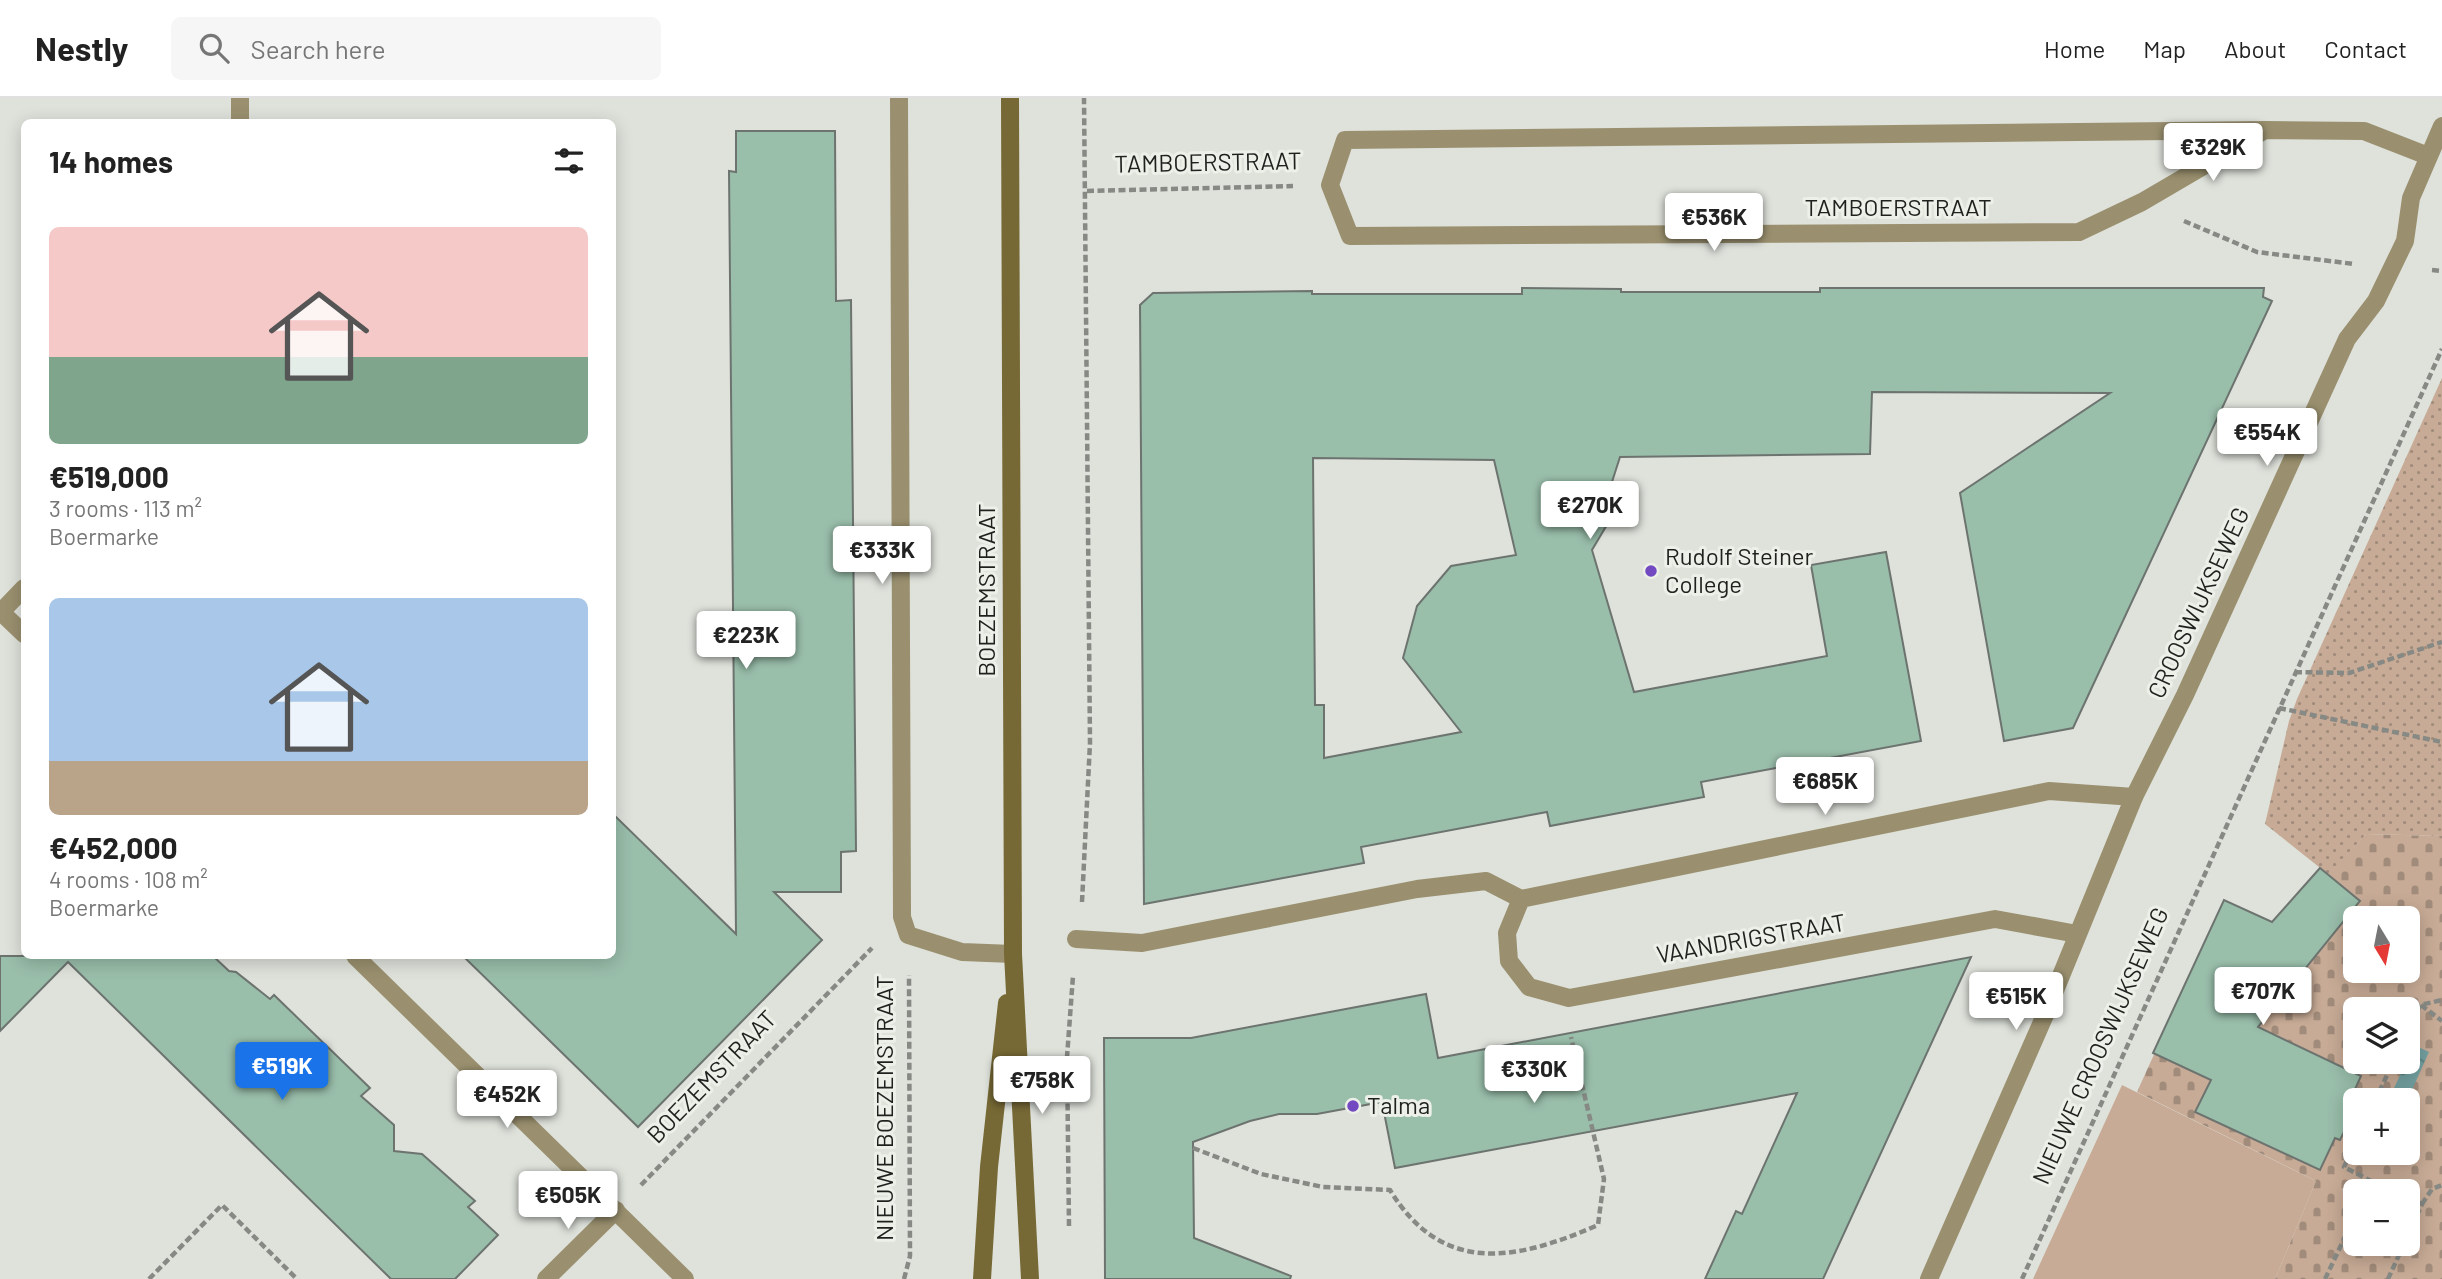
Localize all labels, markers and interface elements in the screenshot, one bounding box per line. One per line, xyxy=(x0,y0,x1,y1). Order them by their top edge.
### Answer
search box xyxy=(171,17,661,80)
text: Nestly xyxy=(35,28,129,68)
icon: search xyxy=(195,29,233,67)
text: Search here xyxy=(251,33,386,64)
text: Home xyxy=(2044,34,2105,63)
text: Map xyxy=(2143,34,2186,63)
text: About xyxy=(2224,34,2286,63)
text: Contact xyxy=(2324,34,2407,63)
pin: €329K xyxy=(2164,123,2262,183)
text: €329K xyxy=(2180,132,2246,160)
icon: filters xyxy=(550,142,588,180)
text: 14 homes xyxy=(49,143,173,179)
street label: TAMBOERSTRAAT xyxy=(1114,145,1302,178)
street label: TAMBOERSTRAAT xyxy=(1804,192,1992,221)
pin: €536K xyxy=(1665,194,1763,253)
text: €536K xyxy=(1681,202,1747,230)
icon: home xyxy=(256,273,382,399)
pin: €554K xyxy=(2218,408,2316,468)
text: €554K xyxy=(2233,417,2301,445)
text: €519,000 xyxy=(49,458,169,494)
pin: €270K xyxy=(1541,482,1639,541)
text: €270K xyxy=(1557,490,1623,518)
text: 3 rooms · 113 m² xyxy=(49,494,202,522)
street label: CROOSWIJKSEWEG xyxy=(2141,502,2255,702)
street label: BOEZEMSTRAAT xyxy=(971,503,1000,677)
text: Boermarke xyxy=(49,522,159,550)
pin: €333K xyxy=(833,526,931,586)
text: €333K xyxy=(849,535,915,563)
place label: Rudolf Steiner College xyxy=(1665,541,1813,598)
marker: Rudolf Steiner College xyxy=(1643,563,1659,579)
pin: €223K xyxy=(697,612,795,671)
text: €223K xyxy=(713,620,779,648)
icon: home xyxy=(256,644,382,770)
pin: €685K xyxy=(1776,758,1874,817)
text: €685K xyxy=(1792,766,1858,794)
text: €452,000 xyxy=(49,829,178,865)
text: 4 rooms · 108 m² xyxy=(49,865,208,893)
text: Boermarke xyxy=(49,893,159,921)
street label: NIEUWE CROOSWIJKSEWEG xyxy=(2025,903,2174,1188)
north arrow xyxy=(2343,906,2420,984)
map controls xyxy=(2343,906,2420,1256)
street label: VAANDRIGSTRAAT xyxy=(1654,907,1847,968)
pin: €707K xyxy=(2214,968,2312,1027)
pin: €515K xyxy=(1967,972,2065,1032)
street label: NIEUWE BOEZEMSTRAAT xyxy=(869,975,898,1241)
text: €707K xyxy=(2231,976,2295,1004)
text: €515K xyxy=(1985,981,2047,1009)
button: layers xyxy=(2343,997,2420,1074)
street label: BOEZEMSTRAAT xyxy=(640,1004,782,1148)
pin: €519K xyxy=(233,1042,331,1102)
pin: €330K xyxy=(1485,1046,1583,1105)
text: €519K xyxy=(251,1051,313,1079)
text: €330K xyxy=(1501,1054,1567,1082)
pin: €758K xyxy=(993,1056,1091,1116)
text: €758K xyxy=(1009,1065,1075,1093)
pin: €452K xyxy=(458,1070,556,1130)
text: €452K xyxy=(473,1079,541,1107)
button: + xyxy=(2343,1088,2420,1165)
place label: Talma xyxy=(1367,1090,1430,1119)
marker: Talma xyxy=(1345,1098,1361,1114)
pin: €505K xyxy=(519,1172,617,1231)
button: − xyxy=(2343,1179,2420,1256)
text: €505K xyxy=(535,1180,601,1208)

